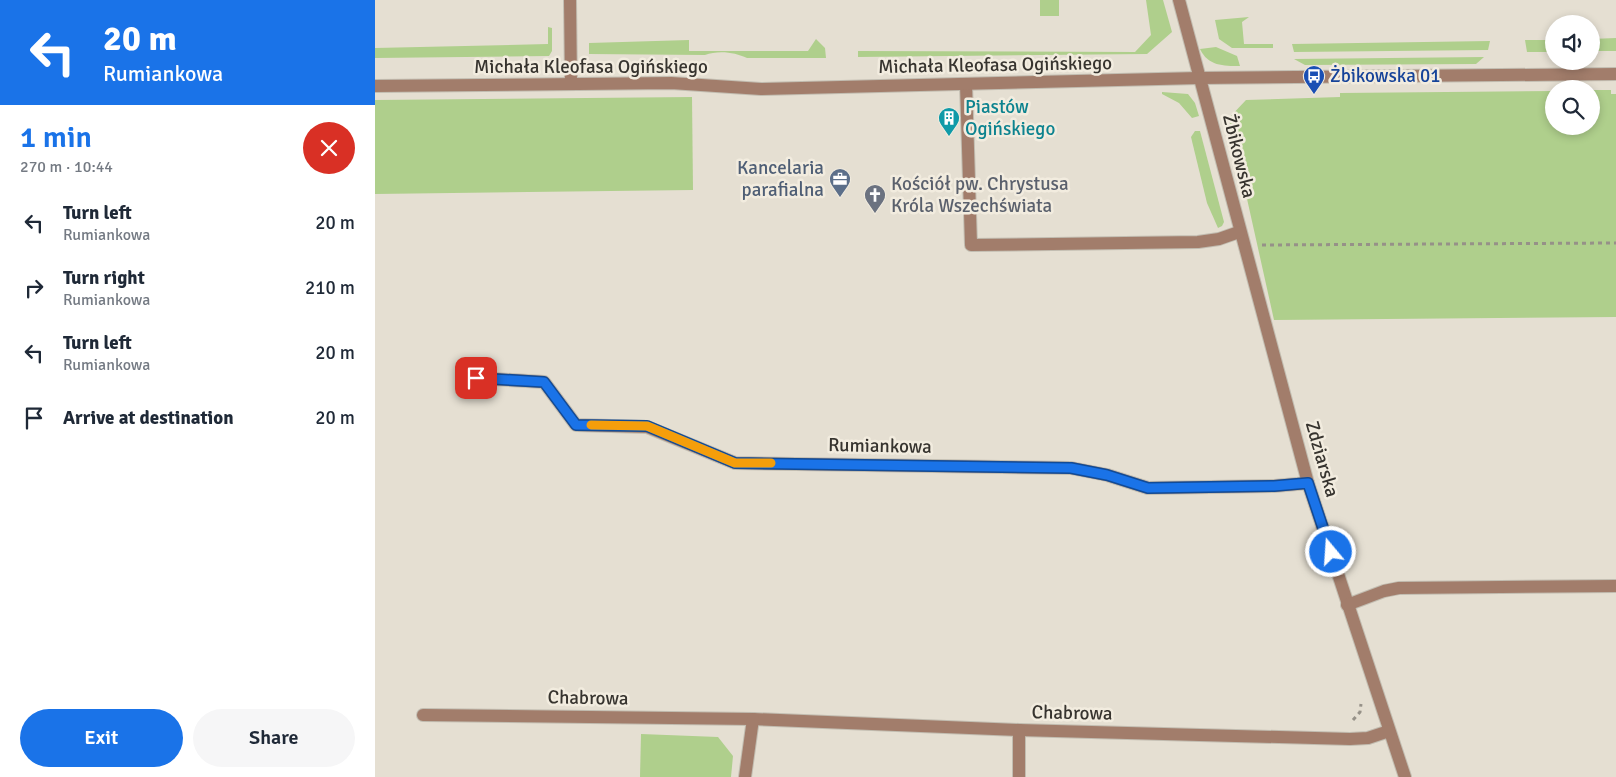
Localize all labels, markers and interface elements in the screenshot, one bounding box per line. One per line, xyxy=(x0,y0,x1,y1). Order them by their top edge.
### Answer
map controls xyxy=(1545,15,1600,135)
button: sound xyxy=(1545,15,1600,70)
text: 20 m xyxy=(103,17,177,60)
icon: left xyxy=(20,20,85,85)
street label: Michała Kleofasa Ogińskiego xyxy=(878,51,1112,79)
street label: Michała Kleofasa Ogińskiego xyxy=(474,55,708,79)
text: Rumiankowa xyxy=(103,60,223,87)
bus stop icon: Żbikowska 01 xyxy=(1302,64,1326,95)
place label: Żbikowska 01 xyxy=(1330,64,1441,88)
button: search xyxy=(1545,80,1600,135)
place label: Piastów Ogińskiego xyxy=(965,95,1055,141)
building icon: Piastów Ogińskiego xyxy=(937,106,961,137)
street label: Żbikowska xyxy=(1217,111,1261,201)
text: 1 min xyxy=(20,119,92,156)
button: close xyxy=(303,122,355,174)
place label: Kancelaria parafialna xyxy=(737,156,824,202)
text: 270 m · 10:44 xyxy=(20,157,113,177)
office icon: Kancelaria parafialna xyxy=(828,167,852,198)
place label: Kościół pw. Chrystusa Króla Wszechświata xyxy=(891,172,1069,218)
church icon: Kościół pw. Chrystusa Króla Wszechświata xyxy=(863,183,887,214)
text: Turn left xyxy=(63,201,132,225)
icon: left xyxy=(20,209,48,237)
text: 20 m xyxy=(315,211,355,235)
text: Rumiankowa xyxy=(63,225,150,245)
text: Turn right xyxy=(63,266,145,290)
icon: right xyxy=(20,274,48,302)
text: 210 m xyxy=(305,276,355,300)
text: Rumiankowa xyxy=(63,290,150,310)
text: Turn left xyxy=(63,331,132,355)
icon: left xyxy=(20,339,48,367)
text: 20 m xyxy=(315,341,355,365)
text: Rumiankowa xyxy=(63,355,150,375)
pin xyxy=(455,357,497,399)
icon: arrive xyxy=(462,364,490,392)
icon: arrive xyxy=(20,404,48,432)
text: Arrive at destination xyxy=(63,406,234,430)
text: 20 m xyxy=(315,406,355,430)
street label: Zdziarska xyxy=(1300,418,1344,500)
street label: Rumiankowa xyxy=(828,433,932,459)
position arrow xyxy=(1304,525,1356,577)
street label: Chabrowa xyxy=(547,685,629,711)
street label: Chabrowa xyxy=(1031,700,1113,726)
button: Exit xyxy=(20,709,183,767)
button: Share xyxy=(193,709,355,767)

